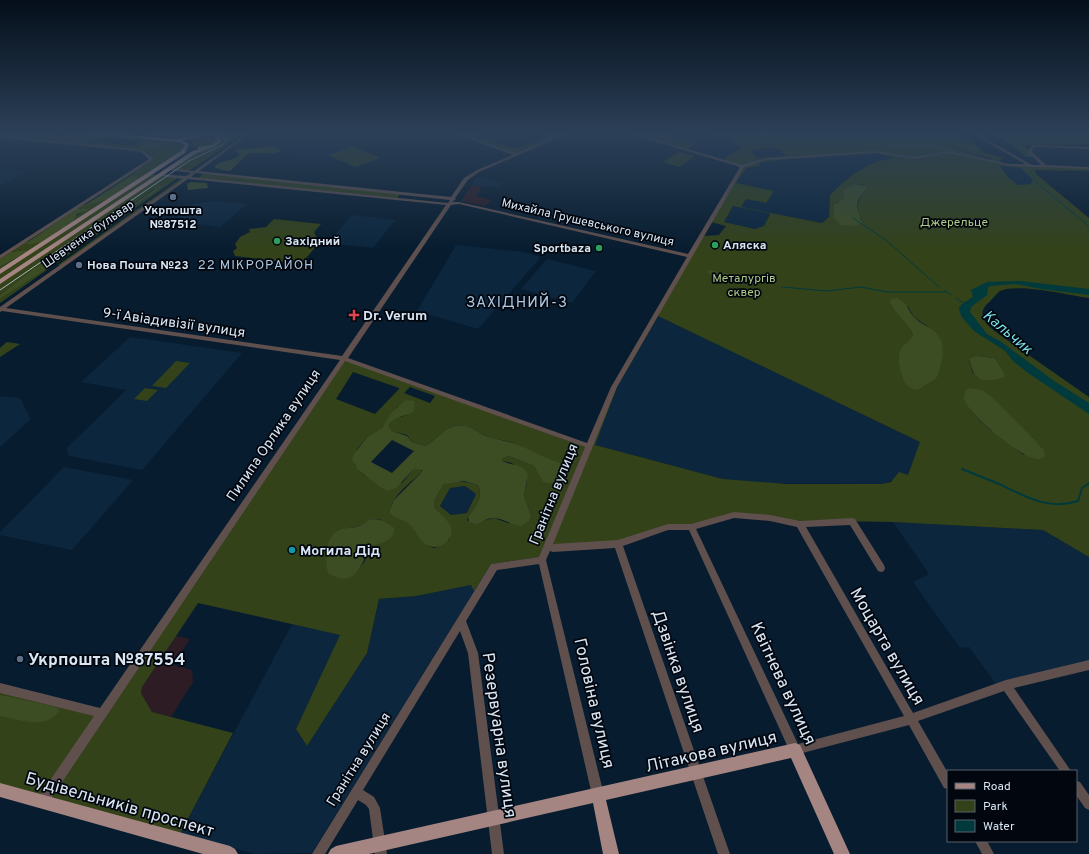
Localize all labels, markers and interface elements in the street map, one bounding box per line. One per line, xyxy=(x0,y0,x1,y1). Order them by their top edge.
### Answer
marker: Укрпошта №87512 xyxy=(168,192,178,202)
street label: Михайла Грушевського вулиця xyxy=(500,195,676,251)
street label: Шевченка бульвар xyxy=(39,197,138,273)
place label: Укрпошта №87512 xyxy=(144,203,202,233)
park label: Джерельце xyxy=(920,215,988,231)
place label: Західний xyxy=(285,234,340,250)
marker: Західний xyxy=(272,236,282,246)
place label: Аляска xyxy=(723,238,766,254)
marker: Аляска xyxy=(710,240,720,250)
place label: Sportbaza xyxy=(534,241,591,257)
marker: Sportbaza xyxy=(594,243,604,253)
district label: 22 МІКРОРАЙОН xyxy=(198,256,314,274)
place label: Нова Пошта №23 xyxy=(87,258,189,274)
marker: Нова Пошта №23 xyxy=(74,260,84,270)
park label: Металургів сквер xyxy=(712,271,776,301)
district label: ЗАХІДНИЙ-3 xyxy=(466,292,568,313)
street label: 9-ї Авіадивізії вулиця xyxy=(101,305,246,342)
water label: Кальчик xyxy=(978,307,1036,360)
place label: Dr. Verum xyxy=(363,308,427,325)
marker: Dr. Verum xyxy=(348,309,360,321)
street label: Пилипа Орлика вулиця xyxy=(224,367,325,505)
street label: Гранітна вулиця xyxy=(526,441,582,548)
place label: Могила Дiд xyxy=(300,543,380,560)
marker: Могила Дiд xyxy=(287,545,297,555)
street label: Моцарта вулиця xyxy=(844,584,929,710)
street label: Дзвінка вулиця xyxy=(646,607,708,736)
street label: Квітнева вулиця xyxy=(744,619,820,749)
street label: Головіна вулиця xyxy=(567,636,619,771)
place label: Укрпошта №87554 xyxy=(28,650,185,672)
street label: Резервуарна вулиця xyxy=(476,651,521,819)
marker: Укрпошта №87554 xyxy=(15,654,25,664)
street label: Гранітна вулиця xyxy=(324,710,395,810)
street label: Літакова вулиця xyxy=(643,727,779,779)
street label: Будівельників проспект xyxy=(23,768,217,843)
legend xyxy=(947,770,1077,842)
text: Road xyxy=(983,779,1011,795)
text: Park xyxy=(983,799,1008,815)
text: Water xyxy=(983,819,1015,835)

